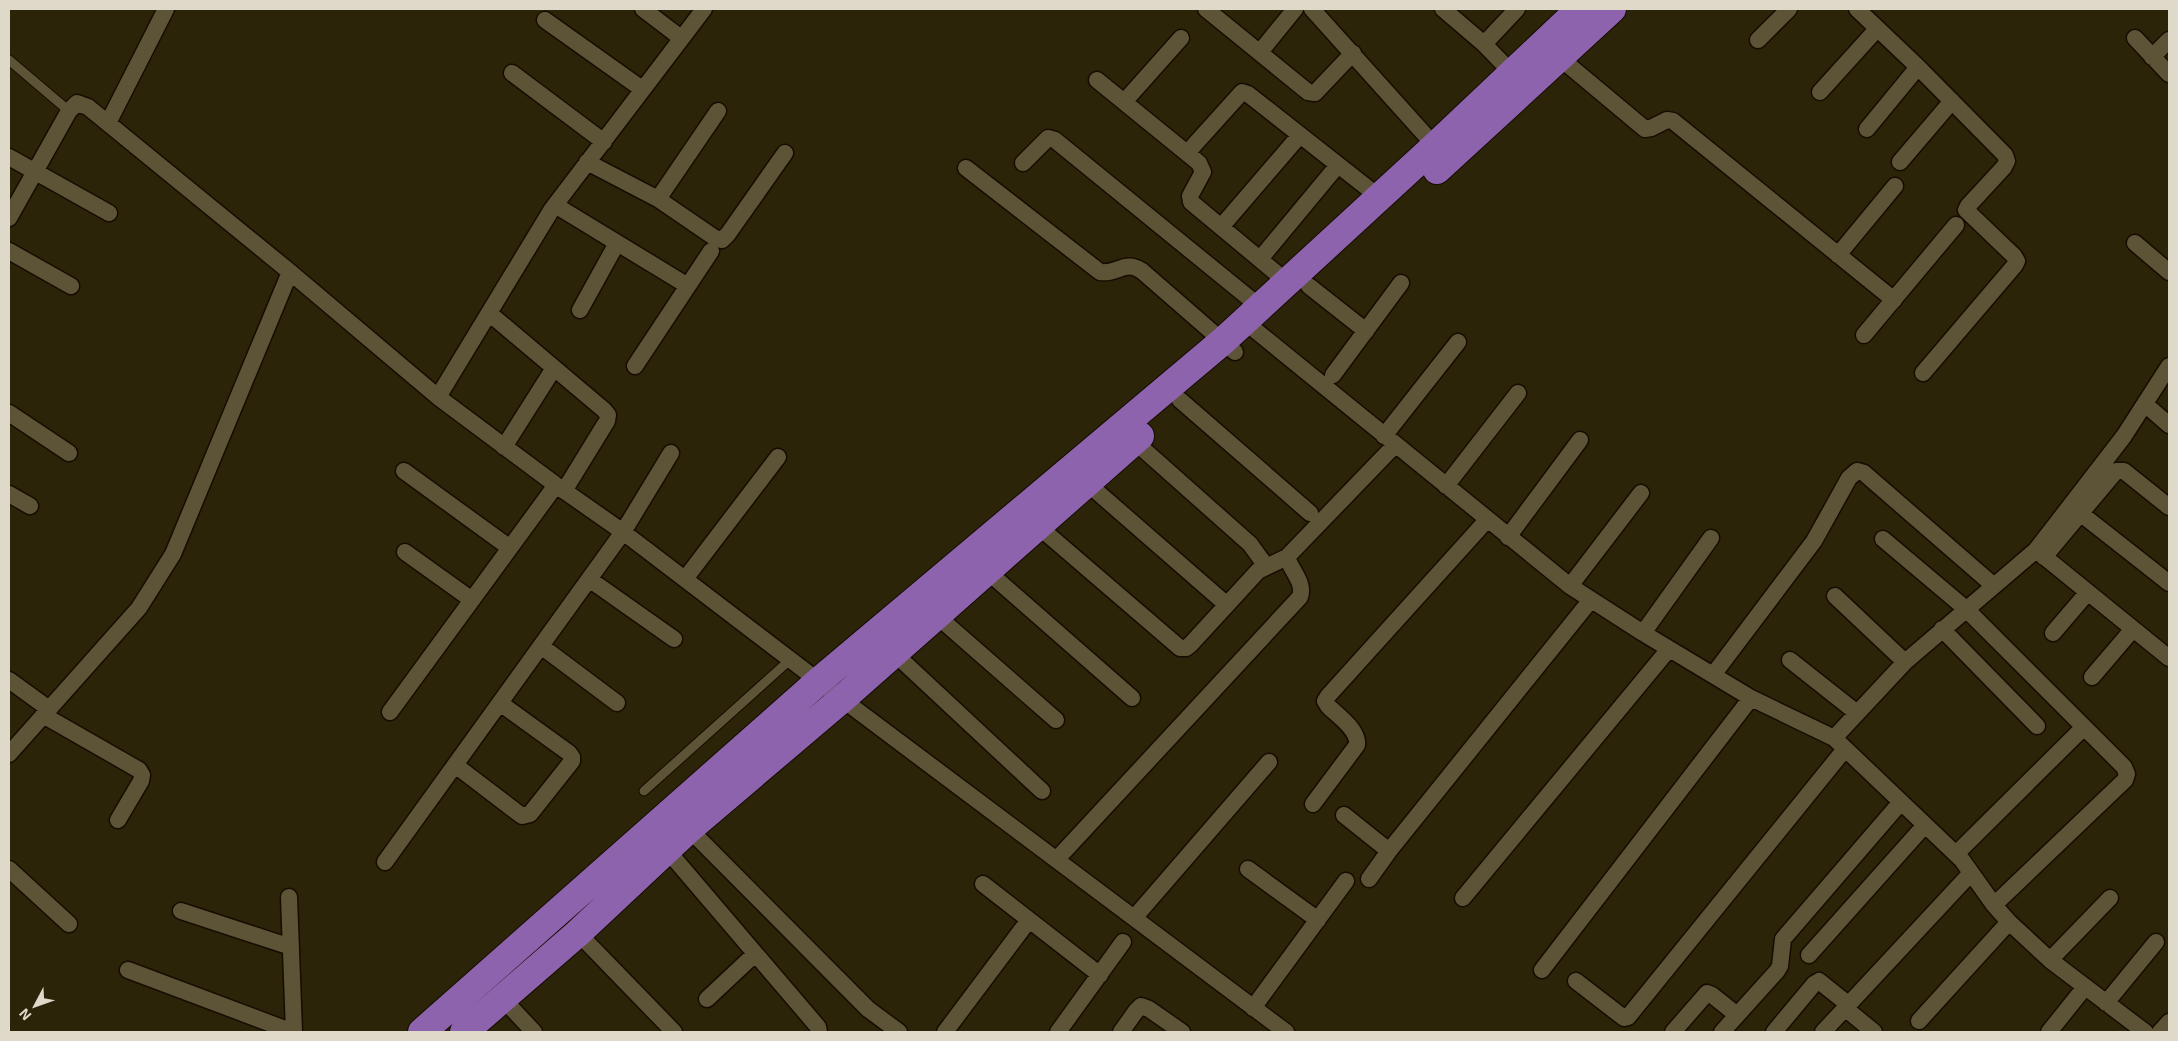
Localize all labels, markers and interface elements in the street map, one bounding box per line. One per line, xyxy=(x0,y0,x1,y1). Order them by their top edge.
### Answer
north arrow xyxy=(10,981,60,1031)
text: N xyxy=(15,1005,35,1024)

